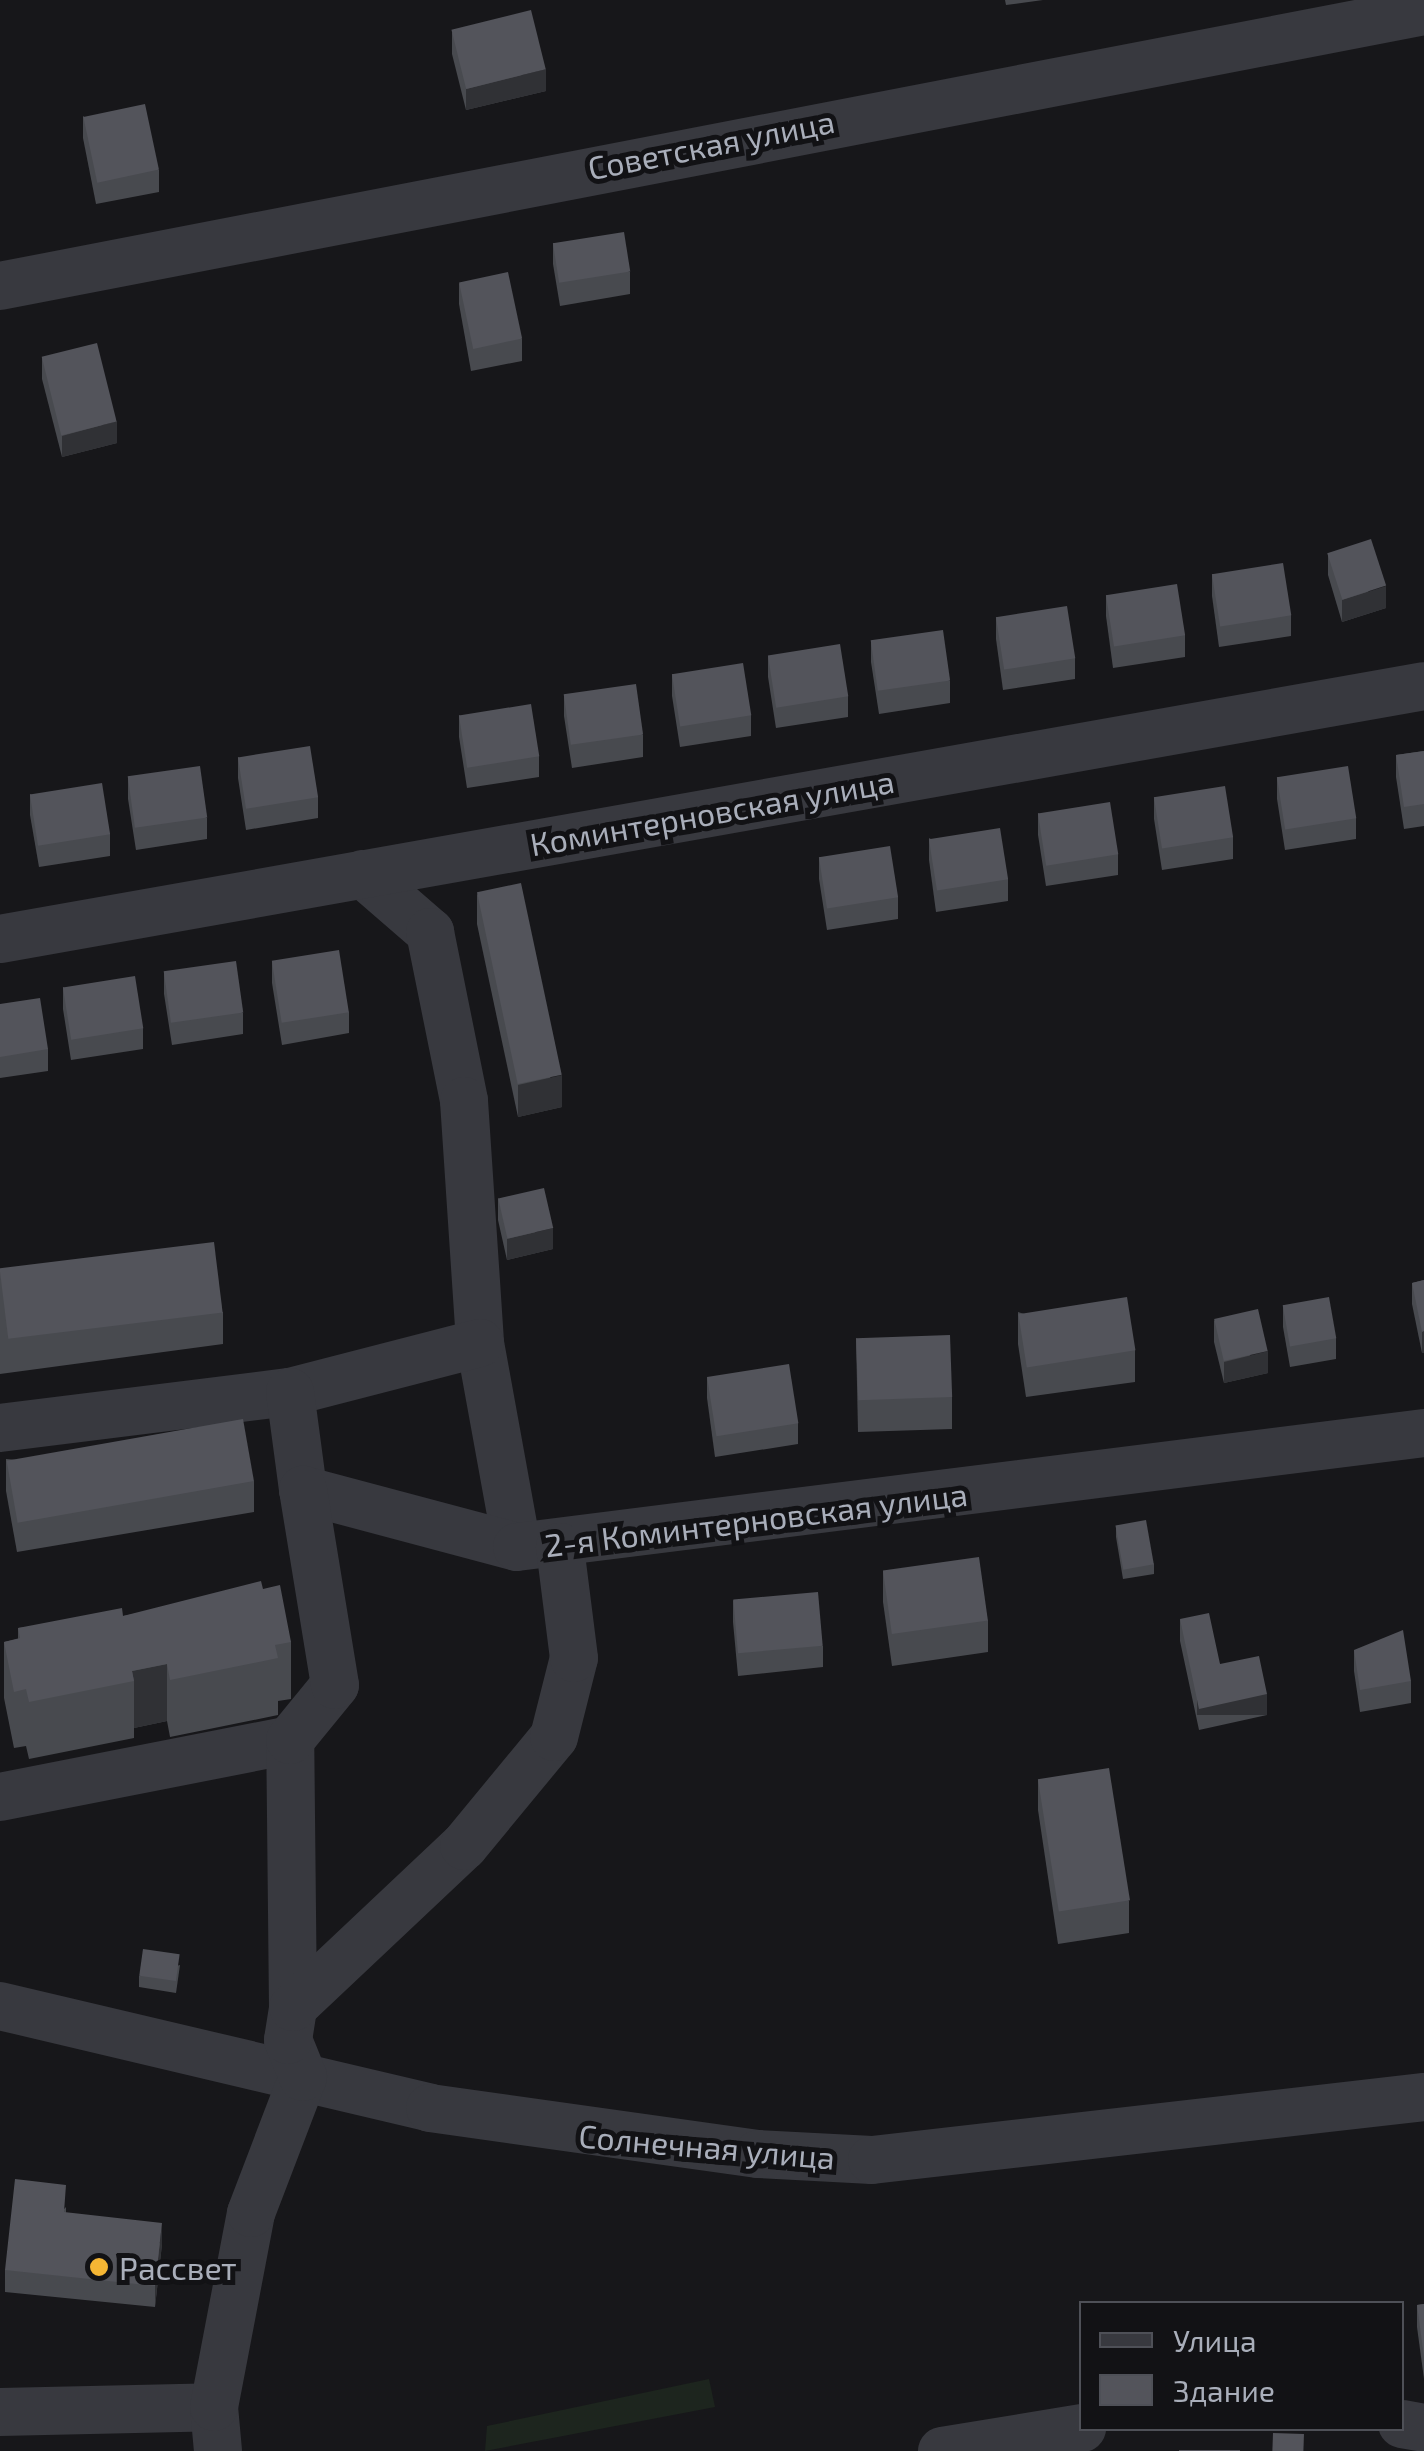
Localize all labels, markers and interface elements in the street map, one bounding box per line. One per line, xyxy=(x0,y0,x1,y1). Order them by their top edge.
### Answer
street label: Советская улица xyxy=(584,101,838,187)
street label: Коминтерновская улица xyxy=(527,761,897,863)
street label: 2-я Коминтерновская улица xyxy=(542,1474,970,1564)
street label: Солнечная улица xyxy=(577,2116,837,2176)
place label: Рассвет xyxy=(119,2248,237,2286)
marker: Рассвет xyxy=(88,2256,110,2278)
legend xyxy=(1079,2301,1404,2431)
text: Улица xyxy=(1173,2322,1257,2358)
text: Здание xyxy=(1173,2372,1275,2408)

